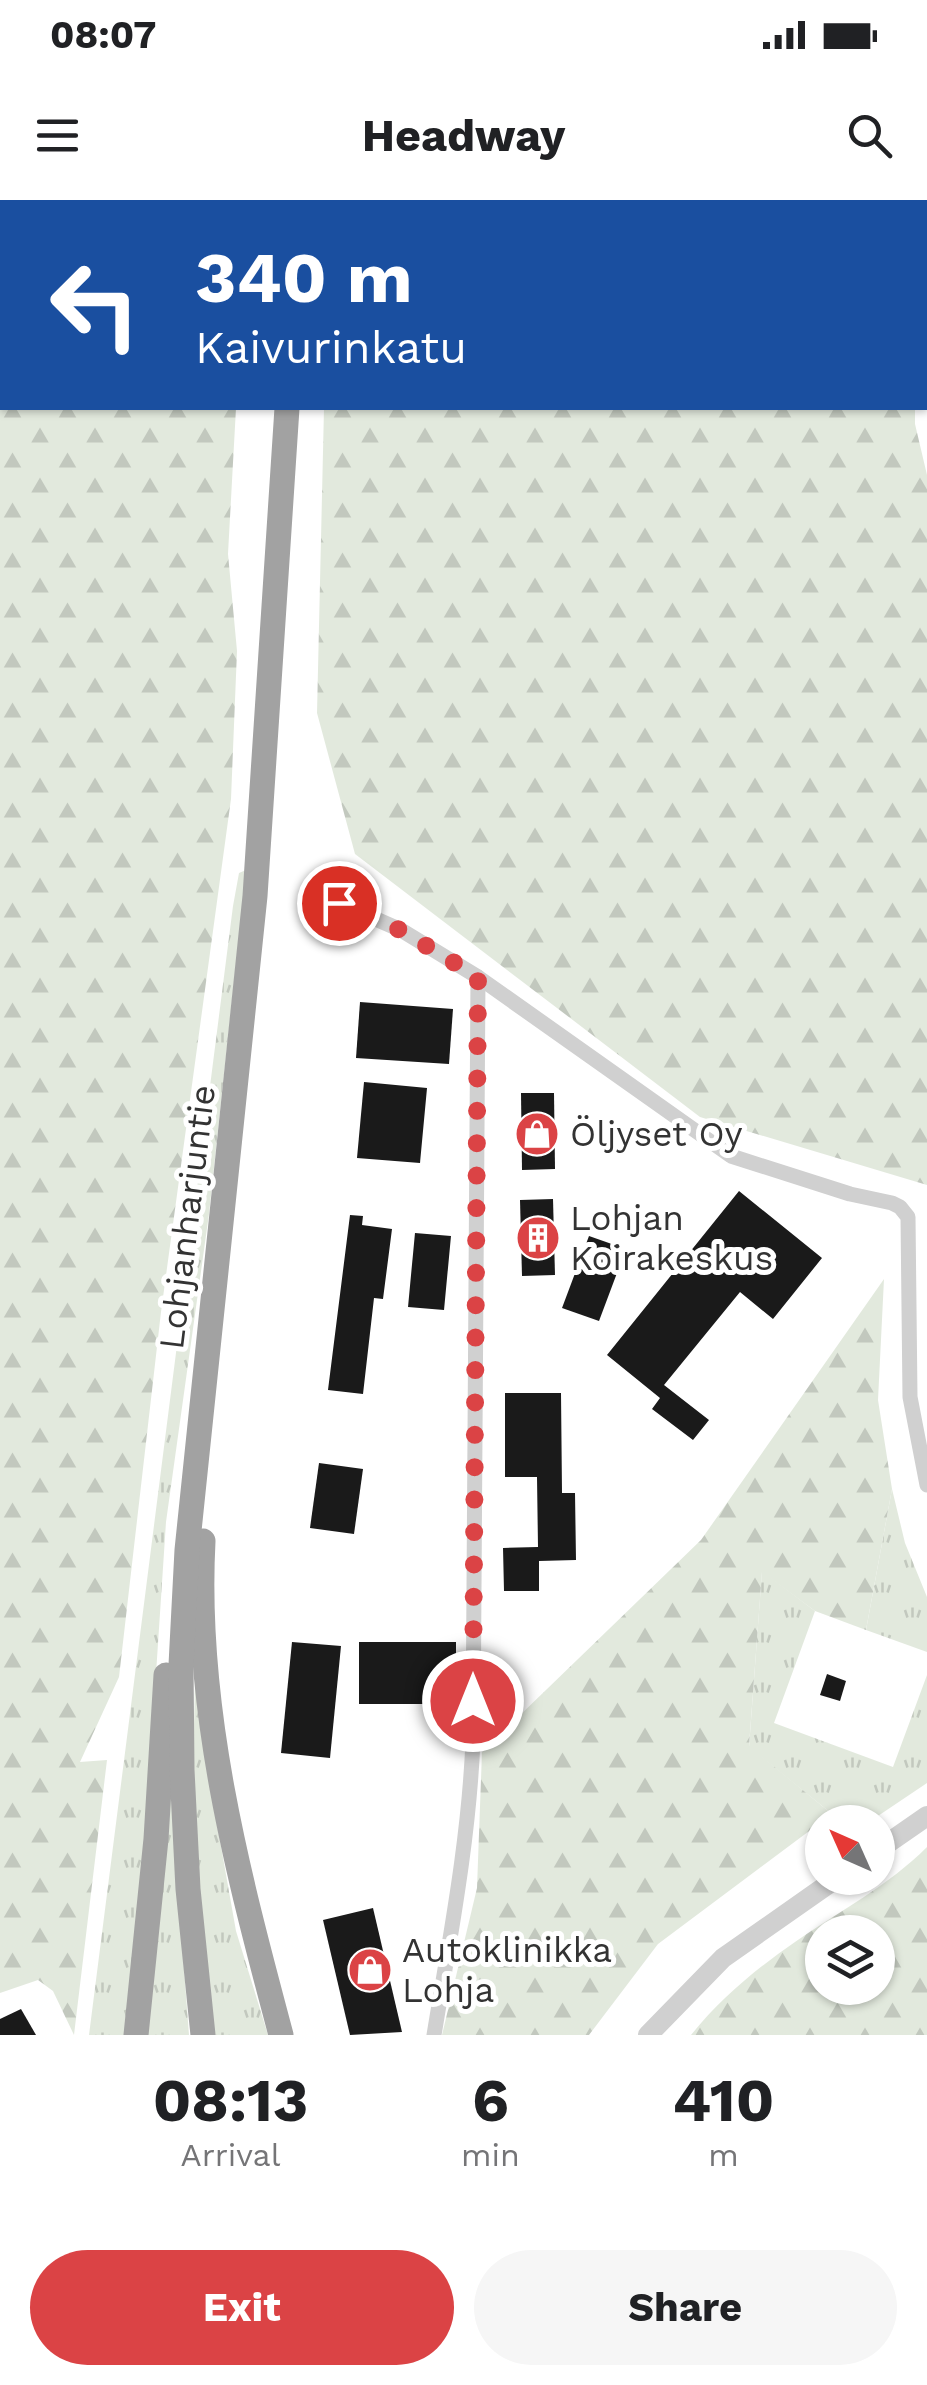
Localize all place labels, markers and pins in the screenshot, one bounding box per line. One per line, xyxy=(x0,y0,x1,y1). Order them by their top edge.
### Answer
pin xyxy=(297,861,382,946)
shop icon: Öljyset Oy xyxy=(514,1111,560,1157)
place label: Öljyset Oy xyxy=(570,1113,743,1155)
place label: Lohjan Koirakeskus xyxy=(570,1197,773,1279)
building icon: Lohjan Koirakeskus xyxy=(515,1215,561,1261)
place label: Autoklinikka Lohja xyxy=(402,1929,612,2011)
shop icon: Autoklinikka Lohja xyxy=(347,1947,393,1993)

